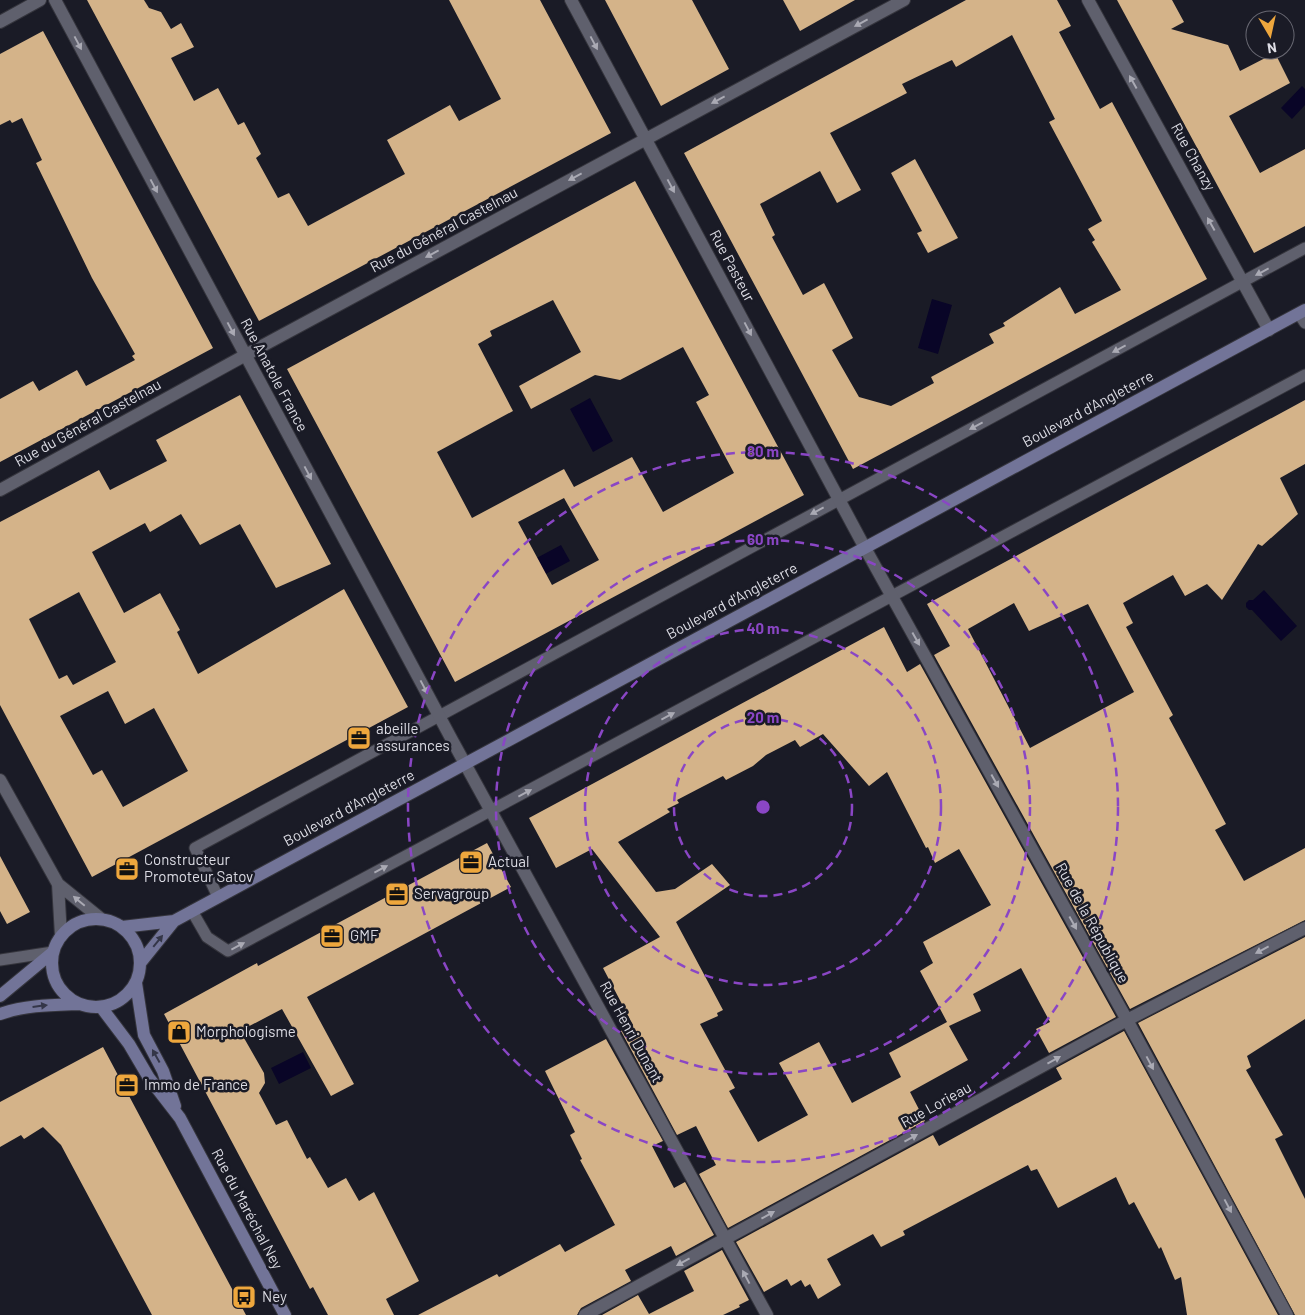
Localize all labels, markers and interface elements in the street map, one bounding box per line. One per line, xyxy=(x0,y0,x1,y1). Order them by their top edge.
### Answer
north arrow xyxy=(1245,10,1295,60)
one-way arrow xyxy=(854,19,869,27)
one-way arrow xyxy=(74,36,82,50)
one-way arrow xyxy=(590,36,598,50)
text: N xyxy=(1266,39,1278,57)
one-way arrow xyxy=(1129,74,1137,89)
one-way arrow xyxy=(711,96,725,104)
street label: Rue Chanzy xyxy=(1168,119,1220,194)
one-way arrow xyxy=(569,173,582,182)
one-way arrow xyxy=(150,179,159,193)
one-way arrow xyxy=(667,179,675,193)
street label: Rue du Général Castelnau xyxy=(367,183,520,276)
one-way arrow xyxy=(1207,217,1216,231)
street label: Rue Pasteur xyxy=(706,227,760,305)
one-way arrow xyxy=(425,250,439,259)
one-way arrow xyxy=(1255,268,1269,276)
street label: Rue Anatole France xyxy=(237,315,312,434)
one-way arrow xyxy=(227,322,235,337)
one-way arrow xyxy=(744,322,752,337)
one-way arrow xyxy=(1112,345,1126,353)
street label: Boulevard d'Angleterre xyxy=(1019,366,1156,450)
street label: Rue du Général Castelnau xyxy=(11,374,164,470)
one-way arrow xyxy=(969,421,983,430)
text: 80 m xyxy=(747,442,779,460)
one-way arrow xyxy=(304,465,312,480)
one-way arrow xyxy=(810,507,825,515)
text: 60 m xyxy=(747,530,779,548)
street label: Boulevard d'Angleterre xyxy=(663,558,800,642)
text: 40 m xyxy=(746,619,780,637)
one-way arrow xyxy=(912,631,920,646)
one-way arrow xyxy=(420,680,428,695)
text: 20 m xyxy=(747,708,779,726)
one-way arrow xyxy=(660,712,675,720)
place label: abeille assurances xyxy=(376,719,450,754)
office icon: abeille assurances xyxy=(346,725,372,751)
street label: Boulevard d'Angleterre xyxy=(280,765,417,849)
one-way arrow xyxy=(990,774,999,787)
one-way arrow xyxy=(517,789,532,797)
centre of rings xyxy=(754,798,772,816)
office icon: Actual xyxy=(458,849,484,875)
place label: Constructeur Promoteur Satov xyxy=(144,850,253,885)
place label: Actual xyxy=(488,852,529,870)
office icon: Constructeur Promoteur Satov xyxy=(114,856,140,882)
street label: Rue de la République xyxy=(1052,859,1133,986)
one-way arrow xyxy=(374,865,388,874)
office icon: Servagroup xyxy=(384,881,410,907)
place label: Servagroup xyxy=(414,884,489,902)
one-way arrow xyxy=(73,896,85,907)
one-way arrow xyxy=(1069,916,1077,930)
office icon: GMF xyxy=(319,923,345,949)
place label: GMF xyxy=(350,926,379,944)
one-way arrow xyxy=(152,935,163,948)
one-way arrow xyxy=(231,942,245,950)
one-way arrow xyxy=(1255,946,1269,954)
street label: Rue Henri Dunant xyxy=(597,978,667,1085)
one-way arrow xyxy=(32,1002,48,1010)
shop icon: Morphologisme xyxy=(166,1019,192,1045)
place label: Morphologisme xyxy=(196,1022,296,1040)
one-way arrow xyxy=(151,1050,160,1063)
one-way arrow xyxy=(1047,1056,1061,1064)
one-way arrow xyxy=(1146,1056,1154,1070)
office icon: Immo de France xyxy=(114,1072,140,1098)
place label: Immo de France xyxy=(144,1075,248,1093)
street label: Rue Lorieau xyxy=(897,1077,974,1131)
one-way arrow xyxy=(904,1133,918,1142)
street label: Rue du Maréchal Ney xyxy=(208,1145,287,1272)
one-way arrow xyxy=(1223,1199,1232,1213)
one-way arrow xyxy=(761,1211,776,1219)
one-way arrow xyxy=(676,1257,689,1266)
one-way arrow xyxy=(742,1269,750,1284)
bus stop icon: Ney xyxy=(231,1284,257,1310)
place label: Ney xyxy=(262,1287,287,1305)

